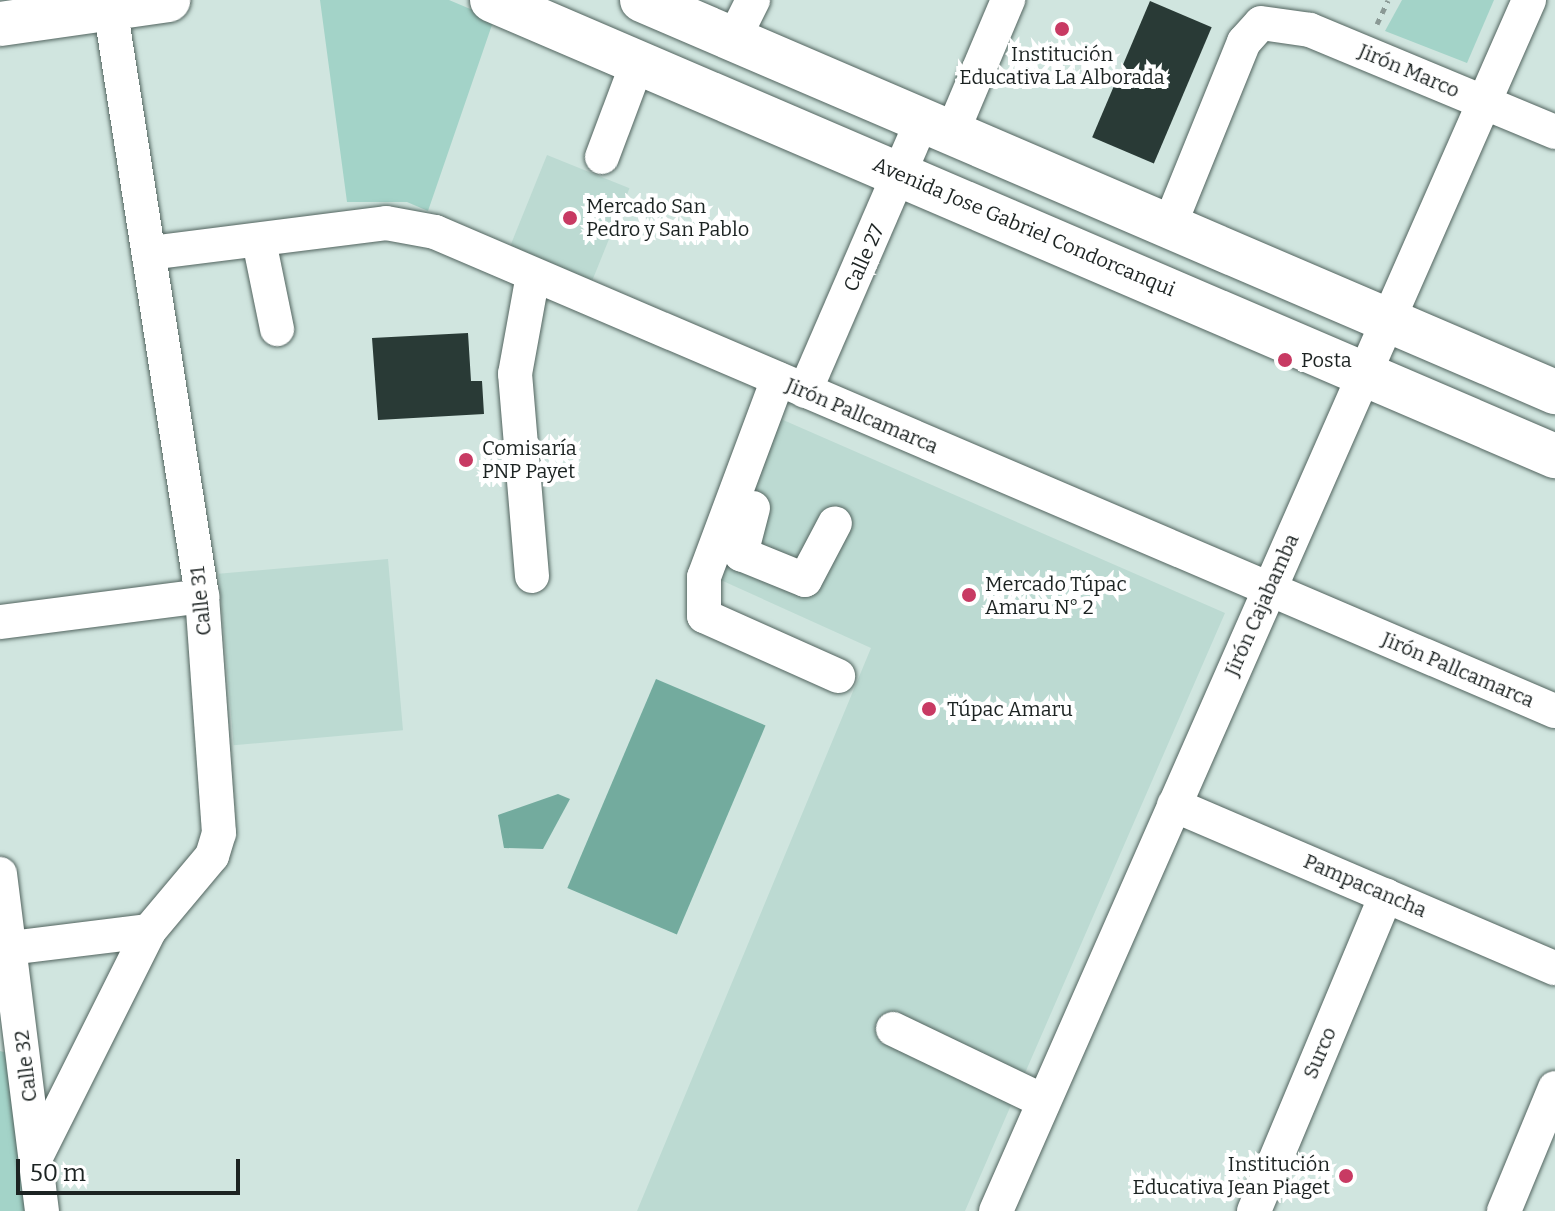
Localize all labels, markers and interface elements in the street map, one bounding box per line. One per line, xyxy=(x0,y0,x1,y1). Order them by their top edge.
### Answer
marker: Institución Educativa La Alborada xyxy=(1053,20,1071,38)
street label: Jirón Marco xyxy=(1355,39,1463,103)
place label: Institución Educativa La Alborada xyxy=(959,42,1165,89)
street label: Avenida Jose Gabriel Condorcanqui xyxy=(869,152,1179,302)
place label: Mercado San Pedro y San Pablo xyxy=(586,194,749,241)
marker: Mercado San Pedro y San Pablo xyxy=(561,209,579,227)
street label: Calle 27 xyxy=(839,221,889,295)
place label: Posta xyxy=(1301,348,1352,372)
marker: Posta xyxy=(1276,351,1294,369)
street label: Jirón Pallcamarca xyxy=(782,373,942,459)
place label: Comisaría PNP Payet xyxy=(482,436,577,483)
marker: Comisaría PNP Payet xyxy=(457,451,475,469)
street label: Jirón Cajabamba xyxy=(1220,530,1304,680)
street label: Calle 31 xyxy=(185,565,217,637)
place label: Mercado Túpac Amaru N° 2 xyxy=(985,572,1127,619)
marker: Mercado Túpac Amaru N° 2 xyxy=(960,586,978,604)
street label: Jirón Pallcamarca xyxy=(1378,627,1538,713)
place label: Túpac Amaru xyxy=(947,697,1073,721)
marker: Túpac Amaru xyxy=(918,698,940,720)
street label: Pampacancha xyxy=(1300,849,1430,923)
street label: Surco xyxy=(1298,1024,1342,1082)
street label: Calle 32 xyxy=(10,1029,42,1103)
scale bar xyxy=(20,1143,244,1193)
place label: Institución Educativa Jean Piaget xyxy=(1133,1152,1330,1199)
text: 50 m xyxy=(30,1159,86,1187)
marker: Institución Educativa Jean Piaget xyxy=(1337,1167,1355,1185)

